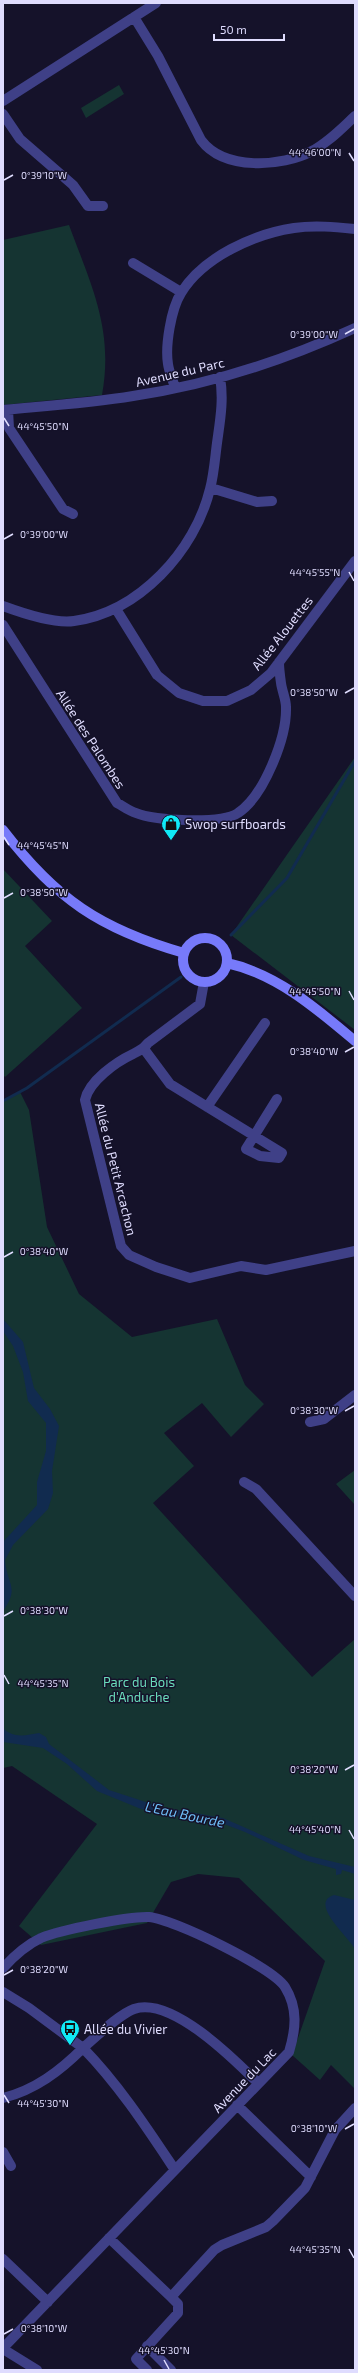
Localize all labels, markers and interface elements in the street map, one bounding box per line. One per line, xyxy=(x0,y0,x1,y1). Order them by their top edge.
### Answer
scale bar xyxy=(214,16,284,42)
text: 50 m xyxy=(220,22,247,36)
text: 44°46'00"N xyxy=(289,146,341,158)
text: 0°39'10"W xyxy=(21,169,68,181)
text: 0°39'00"W xyxy=(290,328,339,340)
street label: Avenue du Parc xyxy=(134,354,226,390)
text: 44°45'50"N xyxy=(17,420,69,432)
text: 0°39'00"W xyxy=(20,528,69,540)
text: 44°45'55"N xyxy=(290,566,340,578)
street label: Allée Alouettes xyxy=(248,593,316,673)
street label: Allée des Palombes xyxy=(53,686,129,792)
text: 0°38'50"W xyxy=(290,686,338,698)
shop icon: Swop surfboards xyxy=(160,813,182,841)
place label: Swop surfboards xyxy=(185,816,286,832)
text: 44°45'45"N xyxy=(17,839,69,851)
text: 0°38'50"W xyxy=(20,886,68,898)
text: 44°45'50"N xyxy=(289,985,341,997)
text: 0°38'40"W xyxy=(290,1045,339,1057)
street label: Allée du Petit Arcachon xyxy=(92,1101,140,1237)
text: 0°38'40"W xyxy=(20,1245,69,1257)
text: 0°38'30"W xyxy=(290,1404,339,1416)
text: 0°38'30"W xyxy=(20,1604,69,1616)
park label: Parc du Bois d'Anduche xyxy=(103,1674,175,1705)
text: 44°45'35"N xyxy=(17,1677,69,1689)
text: 0°38'20"W xyxy=(290,1763,339,1775)
water label: L'Eau Bourde xyxy=(144,1797,227,1831)
text: 44°45'40"N xyxy=(289,1823,341,1835)
text: 0°38'20"W xyxy=(20,1963,69,1975)
bus stop icon: Allée du Vivier xyxy=(59,2018,81,2046)
place label: Allée du Vivier xyxy=(84,2021,168,2037)
street label: Avenue du Lac xyxy=(209,2044,279,2116)
text: 44°45'30"N xyxy=(17,2097,69,2109)
text: 0°38'10"W xyxy=(291,2122,338,2134)
text: 44°45'35"N xyxy=(289,2243,341,2255)
text: 0°38'10"W xyxy=(21,2322,68,2334)
text: 44°45'30"N xyxy=(138,2344,190,2356)

